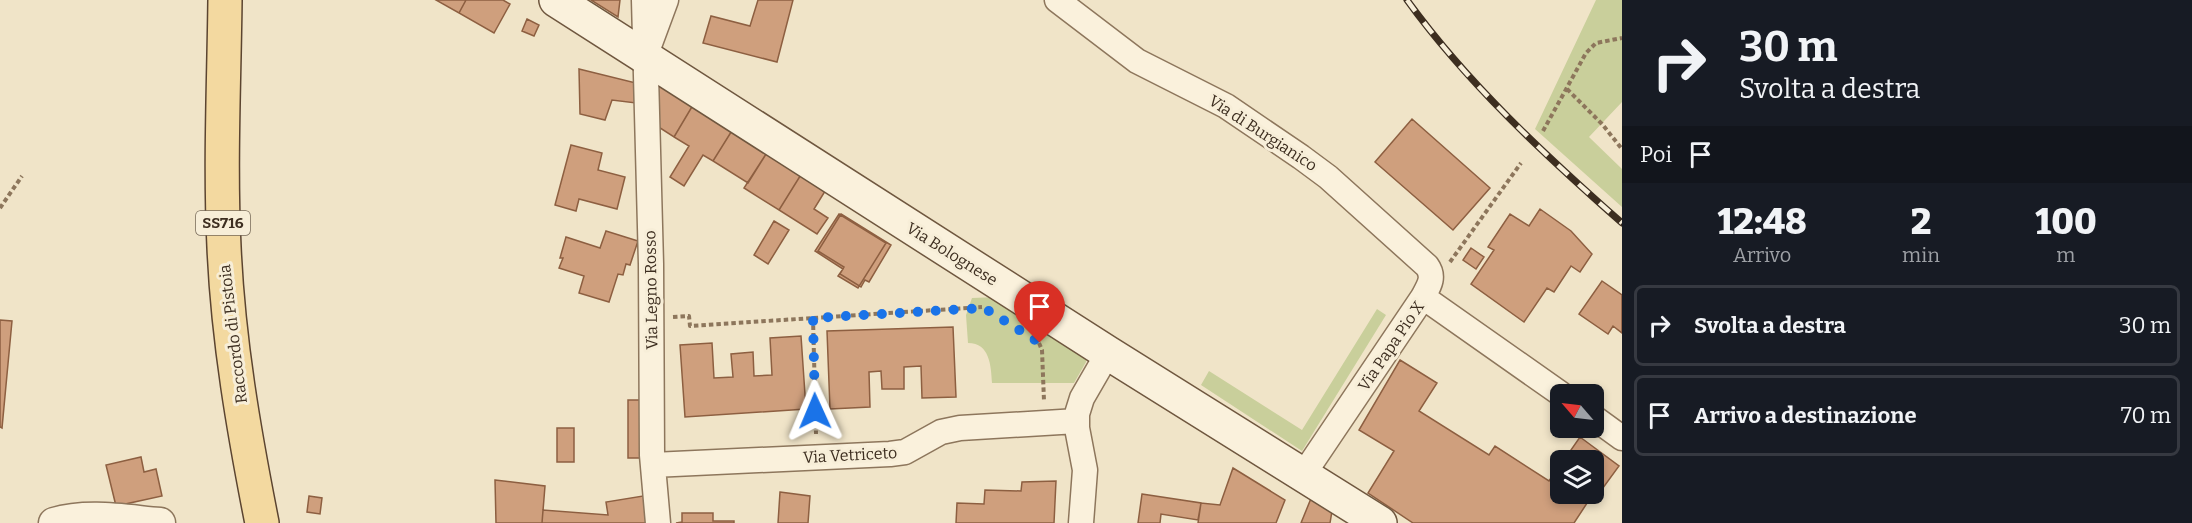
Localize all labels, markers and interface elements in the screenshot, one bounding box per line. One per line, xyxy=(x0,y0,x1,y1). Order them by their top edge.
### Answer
text: 30 m xyxy=(1739,22,1838,72)
icon: right xyxy=(1640,24,1718,102)
text: Svolta a destra xyxy=(1739,73,1920,105)
street label: Via di Burgianico xyxy=(1205,91,1321,175)
icon: arrive xyxy=(1684,138,1717,171)
text: Poi xyxy=(1640,141,1672,168)
text: 12:48 xyxy=(1717,200,1807,244)
text: 2 xyxy=(1911,200,1931,244)
text: 100 xyxy=(2035,200,2097,244)
road number: SS716 xyxy=(196,211,250,235)
street label: Via Bolognese xyxy=(903,218,1001,290)
street label: Via Legno Rosso xyxy=(640,230,662,350)
text: Arrivo xyxy=(1733,243,1791,267)
text: min xyxy=(1902,243,1940,267)
text: m xyxy=(2056,243,2075,267)
street label: Raccordo di Pistoia xyxy=(215,263,251,405)
pin xyxy=(1014,281,1065,343)
icon: arrive xyxy=(1023,290,1056,323)
street label: Via Papa Pio X xyxy=(1354,298,1428,394)
icon: right xyxy=(1643,309,1676,342)
text: Svolta a destra xyxy=(1694,312,1846,339)
text: 30 m xyxy=(2119,312,2171,339)
position arrow xyxy=(783,379,847,443)
north arrow xyxy=(1550,384,1604,438)
map controls xyxy=(1550,384,1604,504)
icon: arrive xyxy=(1643,399,1676,432)
text: Arrivo a destinazione xyxy=(1694,402,1917,429)
text: 70 m xyxy=(2121,402,2171,429)
street label: Via Vetriceto xyxy=(802,443,898,467)
button: layers xyxy=(1550,450,1604,504)

